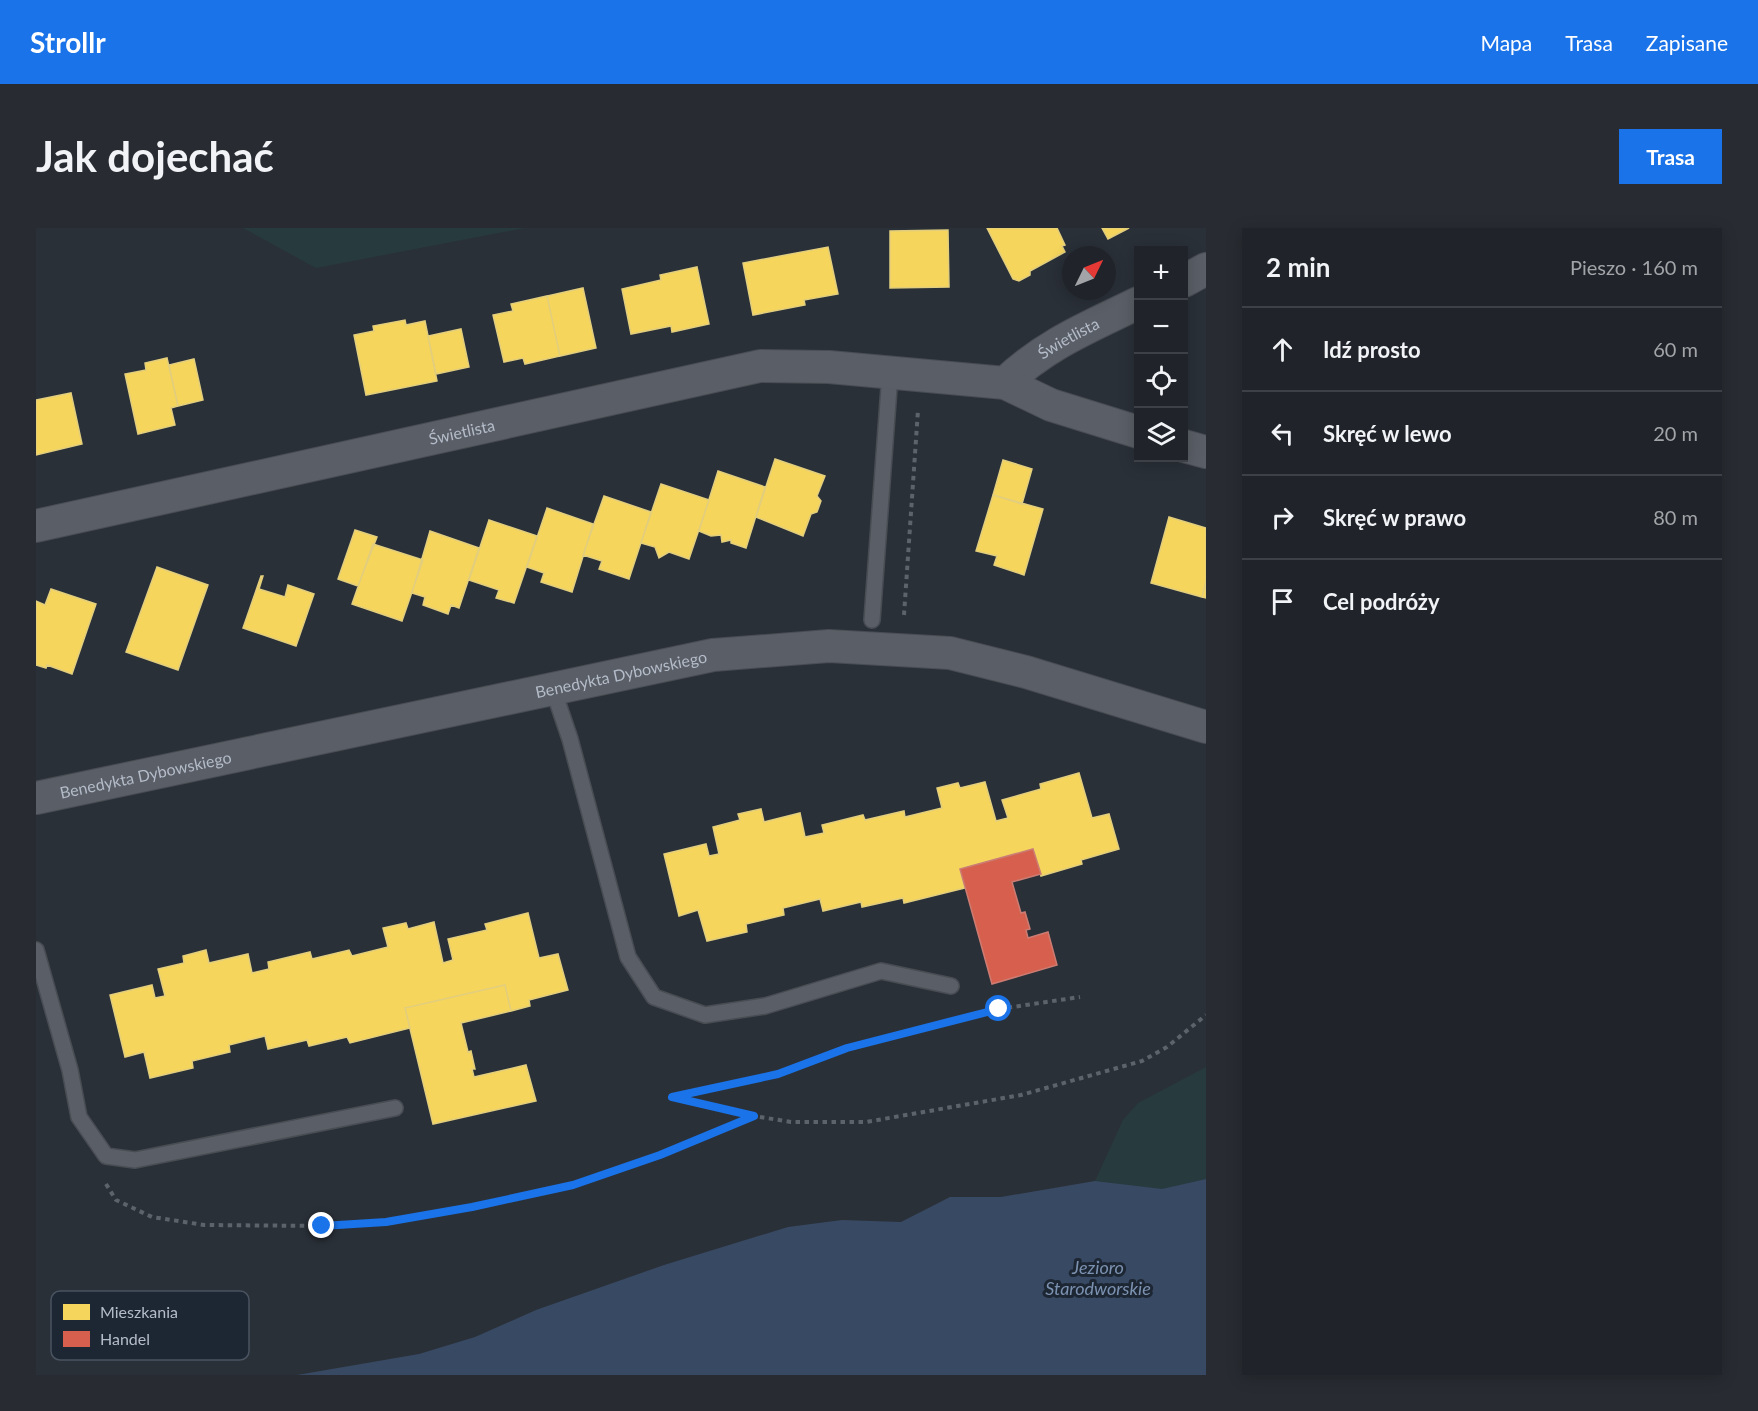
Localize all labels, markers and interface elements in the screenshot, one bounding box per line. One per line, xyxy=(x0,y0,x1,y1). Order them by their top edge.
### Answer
text: Strollr xyxy=(30,25,106,59)
text: Mapa xyxy=(1480,30,1532,55)
text: Trasa xyxy=(1565,30,1613,55)
text: Zapisane xyxy=(1646,30,1728,55)
button: Trasa xyxy=(1619,129,1722,184)
text: Jak dojechać xyxy=(36,131,274,181)
north arrow xyxy=(1062,246,1116,300)
map controls xyxy=(1134,246,1188,462)
button: + xyxy=(1134,246,1188,300)
text: 2 min xyxy=(1266,251,1330,283)
text: Pieszo · 160 m xyxy=(1570,255,1698,279)
button: − xyxy=(1134,300,1188,354)
street label: Świetlista xyxy=(1034,313,1102,363)
icon: ahead xyxy=(1266,333,1299,366)
text: Idź prosto xyxy=(1323,336,1421,363)
text: 60 m xyxy=(1653,337,1698,361)
button: locate xyxy=(1134,354,1188,408)
button: layers xyxy=(1134,408,1188,462)
street label: Świetlista xyxy=(427,415,497,448)
icon: left xyxy=(1266,417,1299,450)
text: Skręć w lewo xyxy=(1323,420,1452,447)
text: 20 m xyxy=(1653,421,1698,445)
icon: right xyxy=(1266,501,1299,534)
text: Skręć w prawo xyxy=(1323,504,1466,531)
text: 80 m xyxy=(1653,505,1698,529)
icon: arrive xyxy=(1266,585,1299,618)
text: Cel podróży xyxy=(1323,588,1440,615)
street label: Benedykta Dybowskiego xyxy=(534,647,708,701)
street label: Benedykta Dybowskiego xyxy=(58,747,233,802)
route start xyxy=(985,995,1011,1021)
route end xyxy=(308,1212,334,1238)
water label: Jezioro Starodworskie xyxy=(1045,1256,1151,1299)
legend xyxy=(51,1291,249,1360)
text: Mieszkania xyxy=(100,1302,178,1321)
text: Handel xyxy=(100,1329,150,1348)

